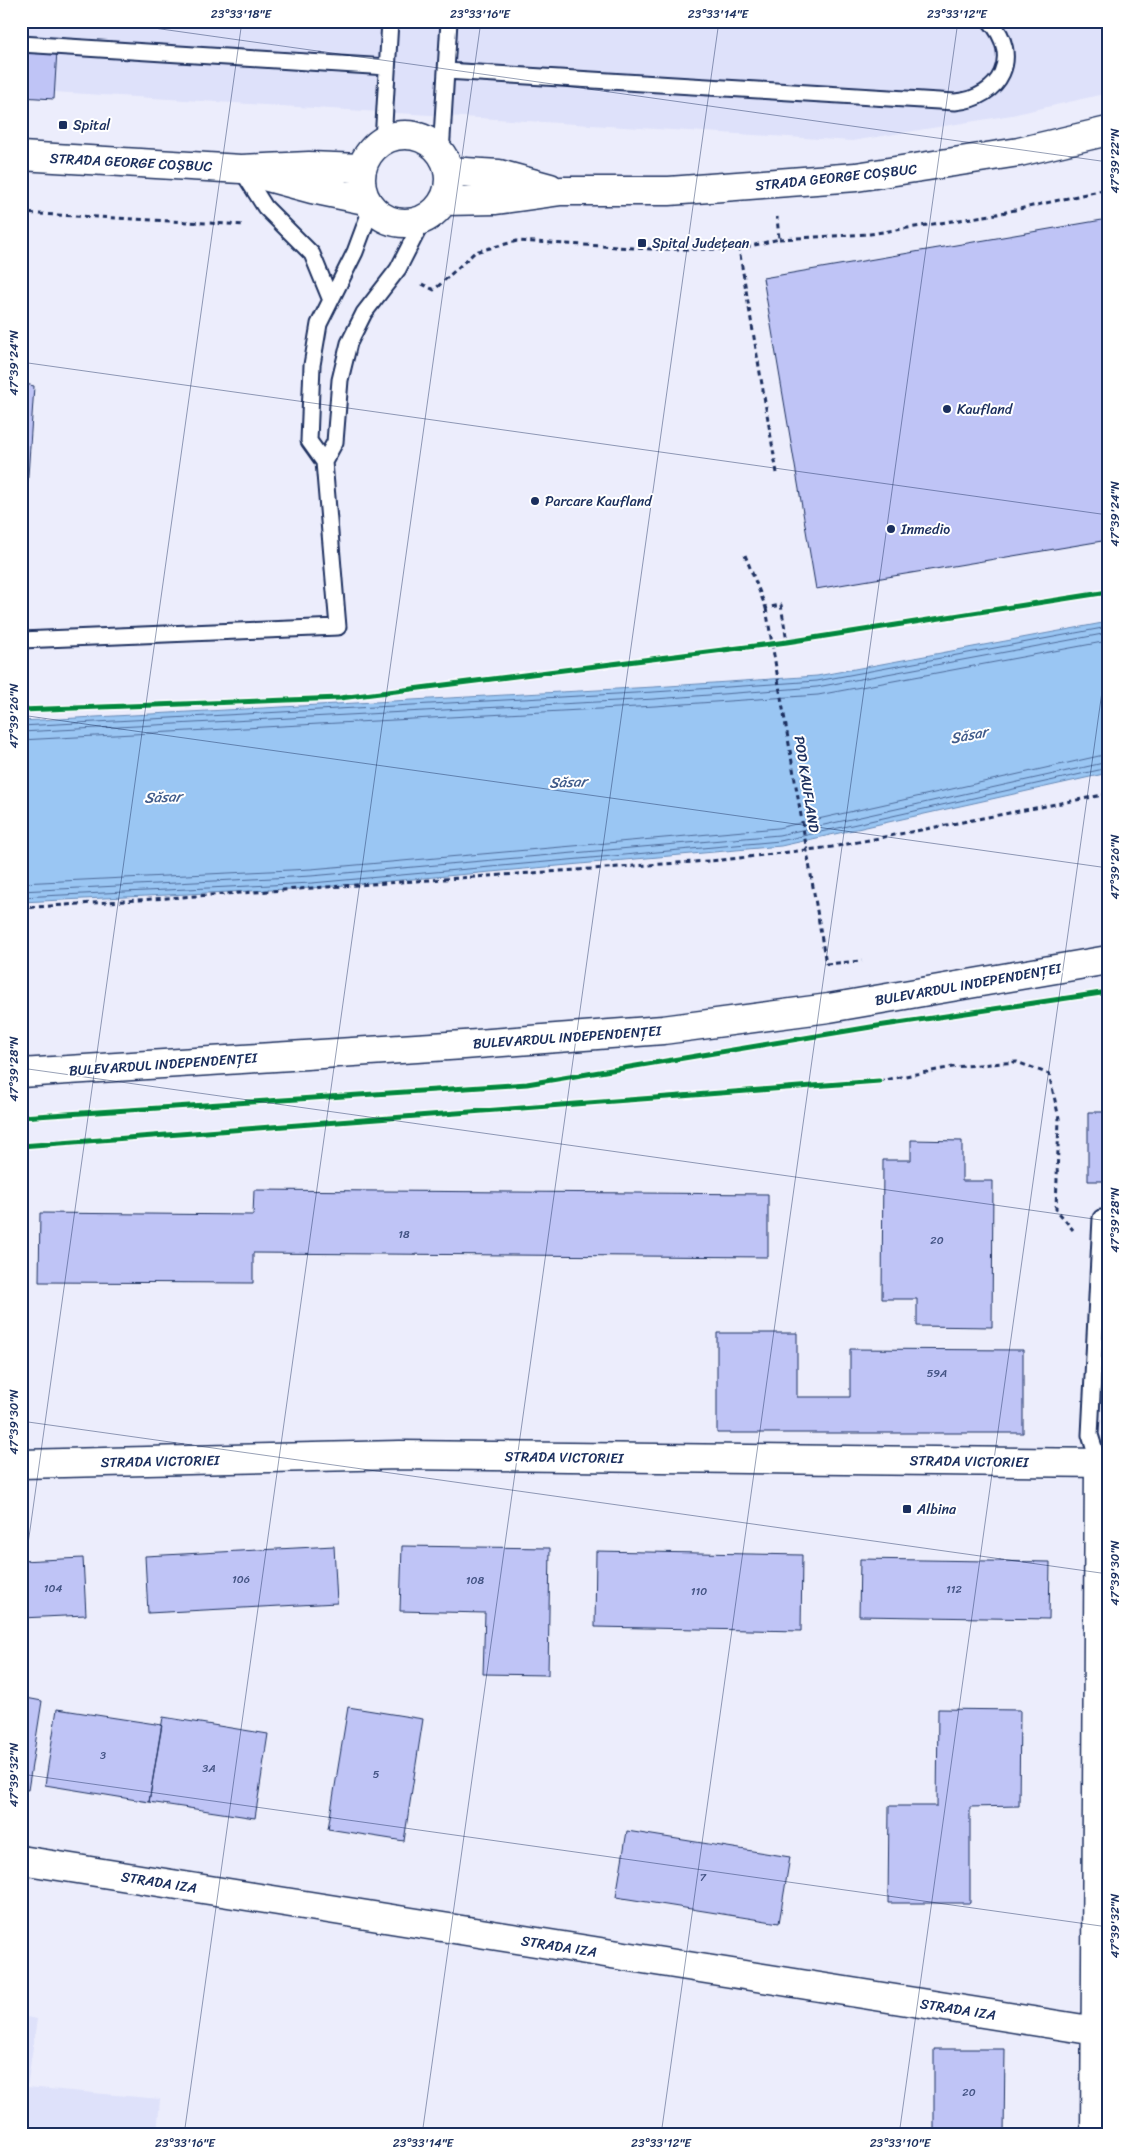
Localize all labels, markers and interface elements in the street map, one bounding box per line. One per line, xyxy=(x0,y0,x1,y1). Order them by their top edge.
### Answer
text: 23°33'18"E xyxy=(211,3,272,25)
text: 23°33'16"E xyxy=(450,3,511,25)
text: 23°33'14"E xyxy=(688,3,750,25)
text: 23°33'12"E xyxy=(927,3,988,25)
place label: Spital xyxy=(73,113,111,138)
marker: Spital xyxy=(57,119,69,131)
text: 47°39'22"N xyxy=(1104,128,1126,194)
street label: STRADA GEORGE COȘBUC xyxy=(49,146,213,179)
street label: STRADA GEORGE COȘBUC xyxy=(754,157,918,198)
place label: Spital Județean xyxy=(652,231,750,256)
marker: Spital Județean xyxy=(636,237,648,249)
text: 47°39'24"N xyxy=(3,330,25,396)
place label: Kaufland xyxy=(957,397,1014,422)
marker: Kaufland xyxy=(941,403,953,415)
text: 47°39'24"N xyxy=(1104,481,1126,547)
place label: Parcare Kaufland xyxy=(545,489,653,514)
marker: Parcare Kaufland xyxy=(529,495,541,507)
place label: Inmedio xyxy=(900,517,950,542)
marker: Inmedio xyxy=(885,523,897,535)
text: 47°39'26"N xyxy=(3,683,25,748)
water label: Săsar xyxy=(948,718,993,751)
street label: POD KAUFLAND xyxy=(787,734,827,835)
water label: Săsar xyxy=(549,768,590,796)
water label: Săsar xyxy=(144,783,185,811)
text: 47°39'26"N xyxy=(1104,834,1126,899)
street label: BULEVARDUL INDEPENDENȚEI xyxy=(873,956,1065,1013)
street label: BULEVARDUL INDEPENDENȚEI xyxy=(472,1018,663,1057)
text: 47°39'28"N xyxy=(3,1036,25,1102)
street label: BULEVARDUL INDEPENDENȚEI xyxy=(68,1045,259,1084)
text: 47°39'28"N xyxy=(1104,1187,1126,1253)
house number: 18 xyxy=(398,1225,410,1244)
house number: 20 xyxy=(930,1231,944,1250)
house number: 59A xyxy=(927,1364,947,1383)
text: 47°39'30"N xyxy=(3,1389,25,1455)
street label: STRADA VICTORIEI xyxy=(504,1444,625,1471)
street label: STRADA VICTORIEI xyxy=(100,1448,221,1475)
street label: STRADA VICTORIEI xyxy=(909,1448,1030,1475)
place label: Albina xyxy=(916,1497,957,1522)
marker: Albina xyxy=(901,1503,913,1515)
text: 47°39'30"N xyxy=(1104,1540,1126,1606)
house number: 106 xyxy=(232,1570,250,1589)
house number: 108 xyxy=(466,1571,485,1590)
house number: 104 xyxy=(44,1579,62,1598)
house number: 112 xyxy=(946,1580,963,1599)
house number: 110 xyxy=(691,1582,707,1601)
text: 47°39'32"N xyxy=(3,1742,25,1807)
house number: 3 xyxy=(100,1746,106,1765)
house number: 3A xyxy=(202,1759,216,1778)
house number: 5 xyxy=(373,1765,380,1784)
street label: STRADA IZA xyxy=(119,1864,199,1901)
house number: 7 xyxy=(700,1868,707,1887)
text: 47°39'32"N xyxy=(1104,1893,1126,1958)
street label: STRADA IZA xyxy=(519,1928,599,1965)
street label: STRADA IZA xyxy=(918,1991,998,2028)
house number: 20 xyxy=(962,2083,976,2102)
text: 23°33'16"E xyxy=(155,2132,216,2154)
text: 23°33'14"E xyxy=(393,2132,455,2154)
text: 23°33'12"E xyxy=(631,2132,692,2154)
text: 23°33'10"E xyxy=(870,2132,932,2154)

